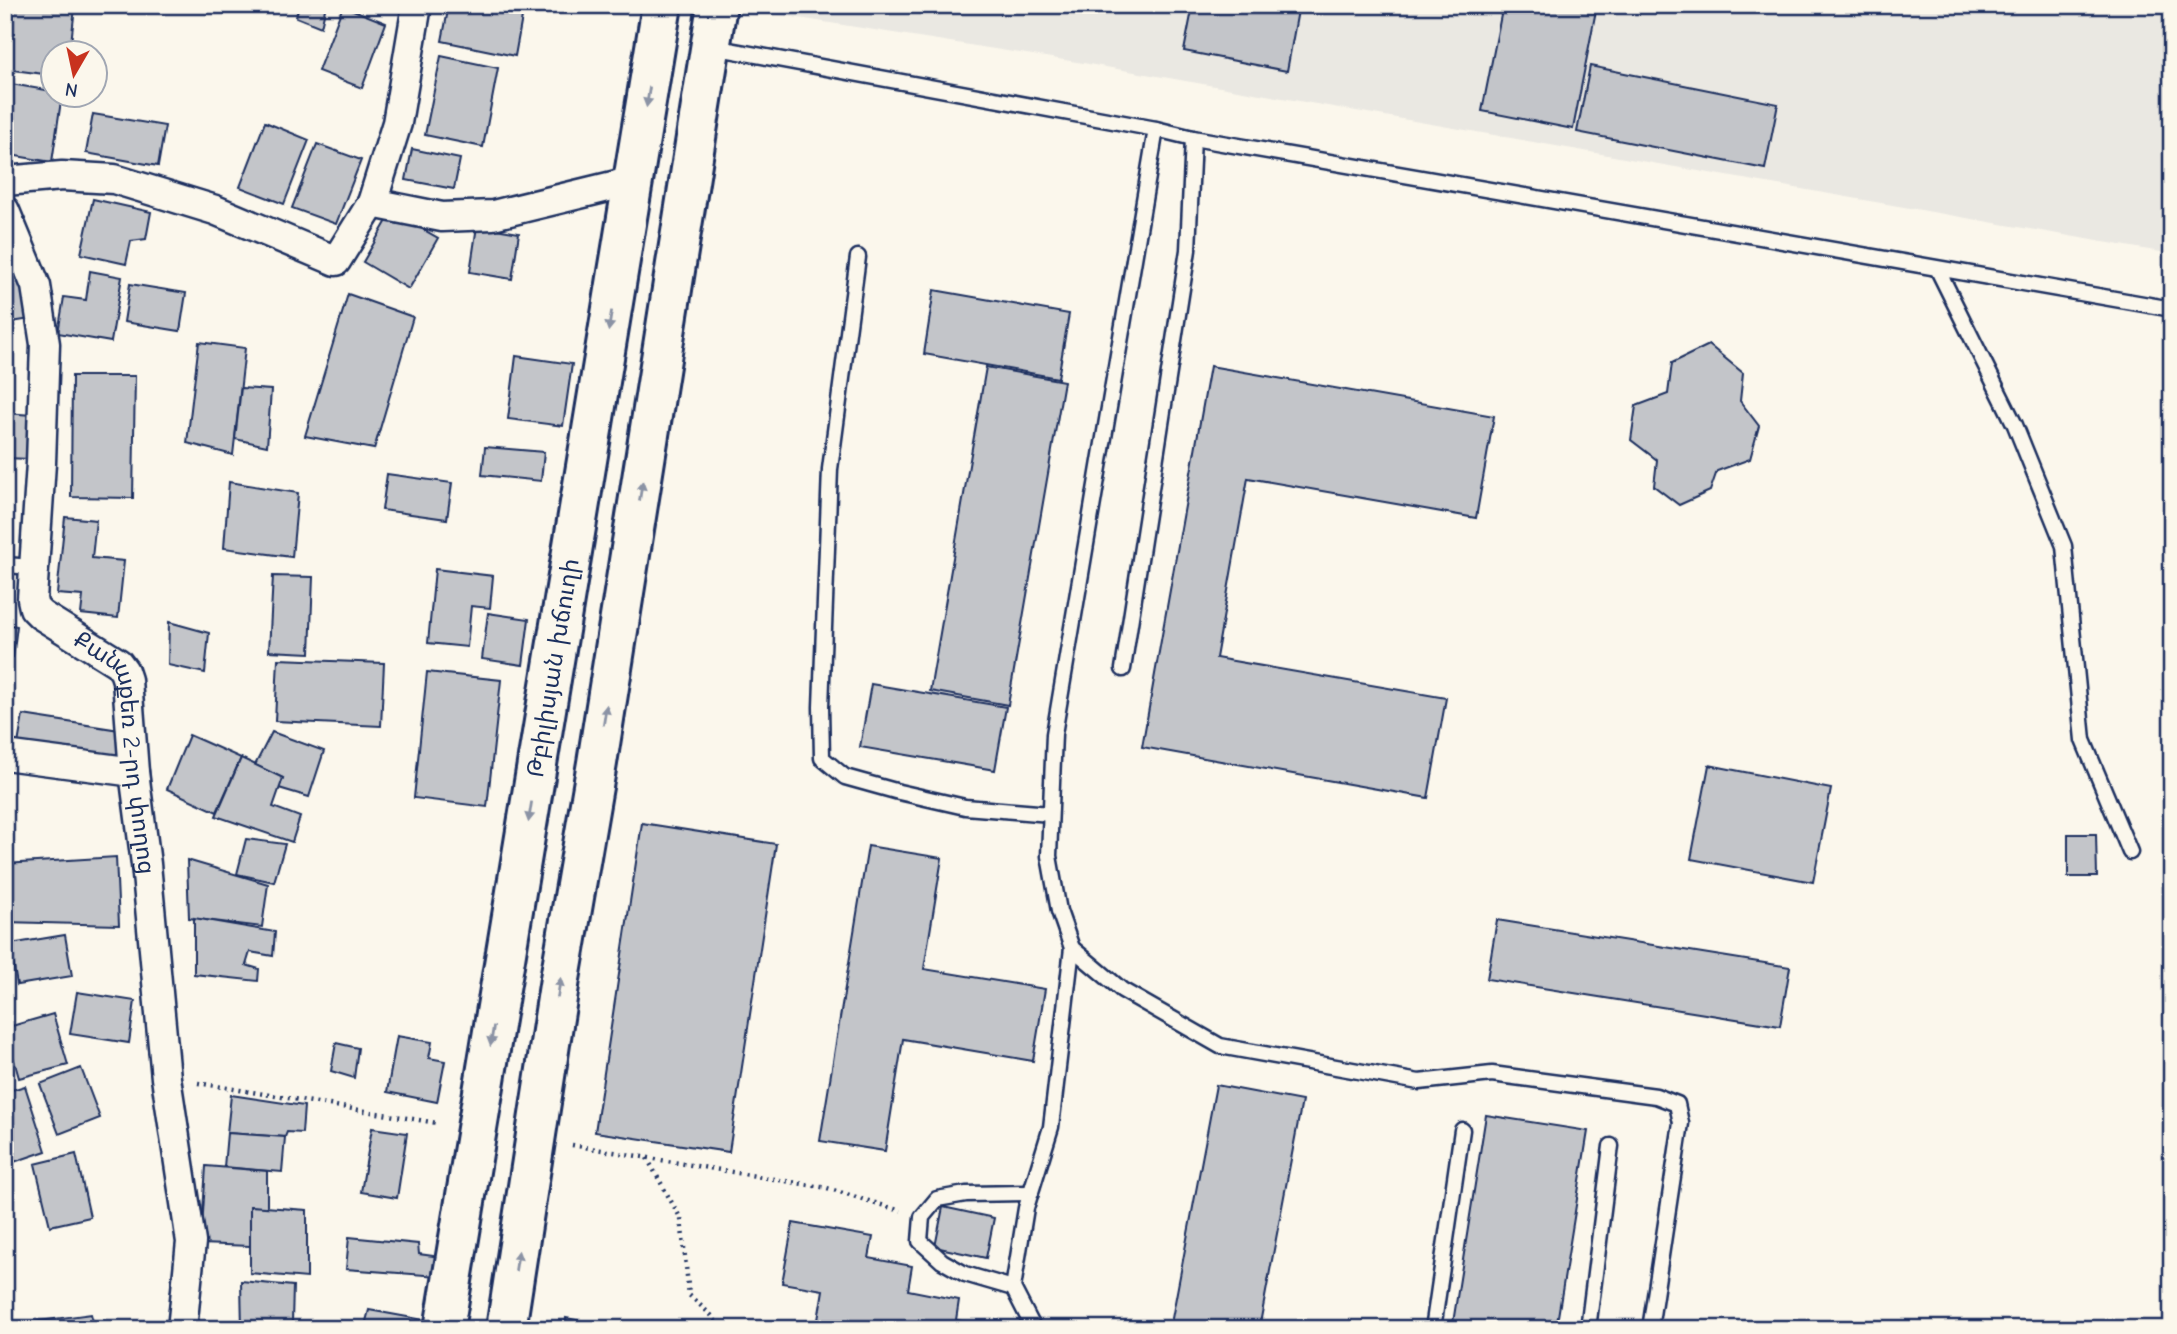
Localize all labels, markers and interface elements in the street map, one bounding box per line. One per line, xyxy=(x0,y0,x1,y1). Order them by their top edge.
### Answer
north arrow xyxy=(38,38,108,108)
text: N xyxy=(64,78,79,102)
one-way arrow xyxy=(642,86,653,108)
one-way arrow xyxy=(605,310,616,332)
one-way arrow xyxy=(636,480,647,502)
street label: Թբիլիսյան խճուղի xyxy=(521,556,585,780)
street label: Քանաքեռ 2-րդ փողոց xyxy=(69,625,161,876)
one-way arrow xyxy=(600,704,611,726)
one-way arrow xyxy=(524,801,535,823)
one-way arrow xyxy=(554,977,565,999)
one-way arrow xyxy=(486,1025,497,1047)
one-way arrow xyxy=(512,1250,523,1272)

